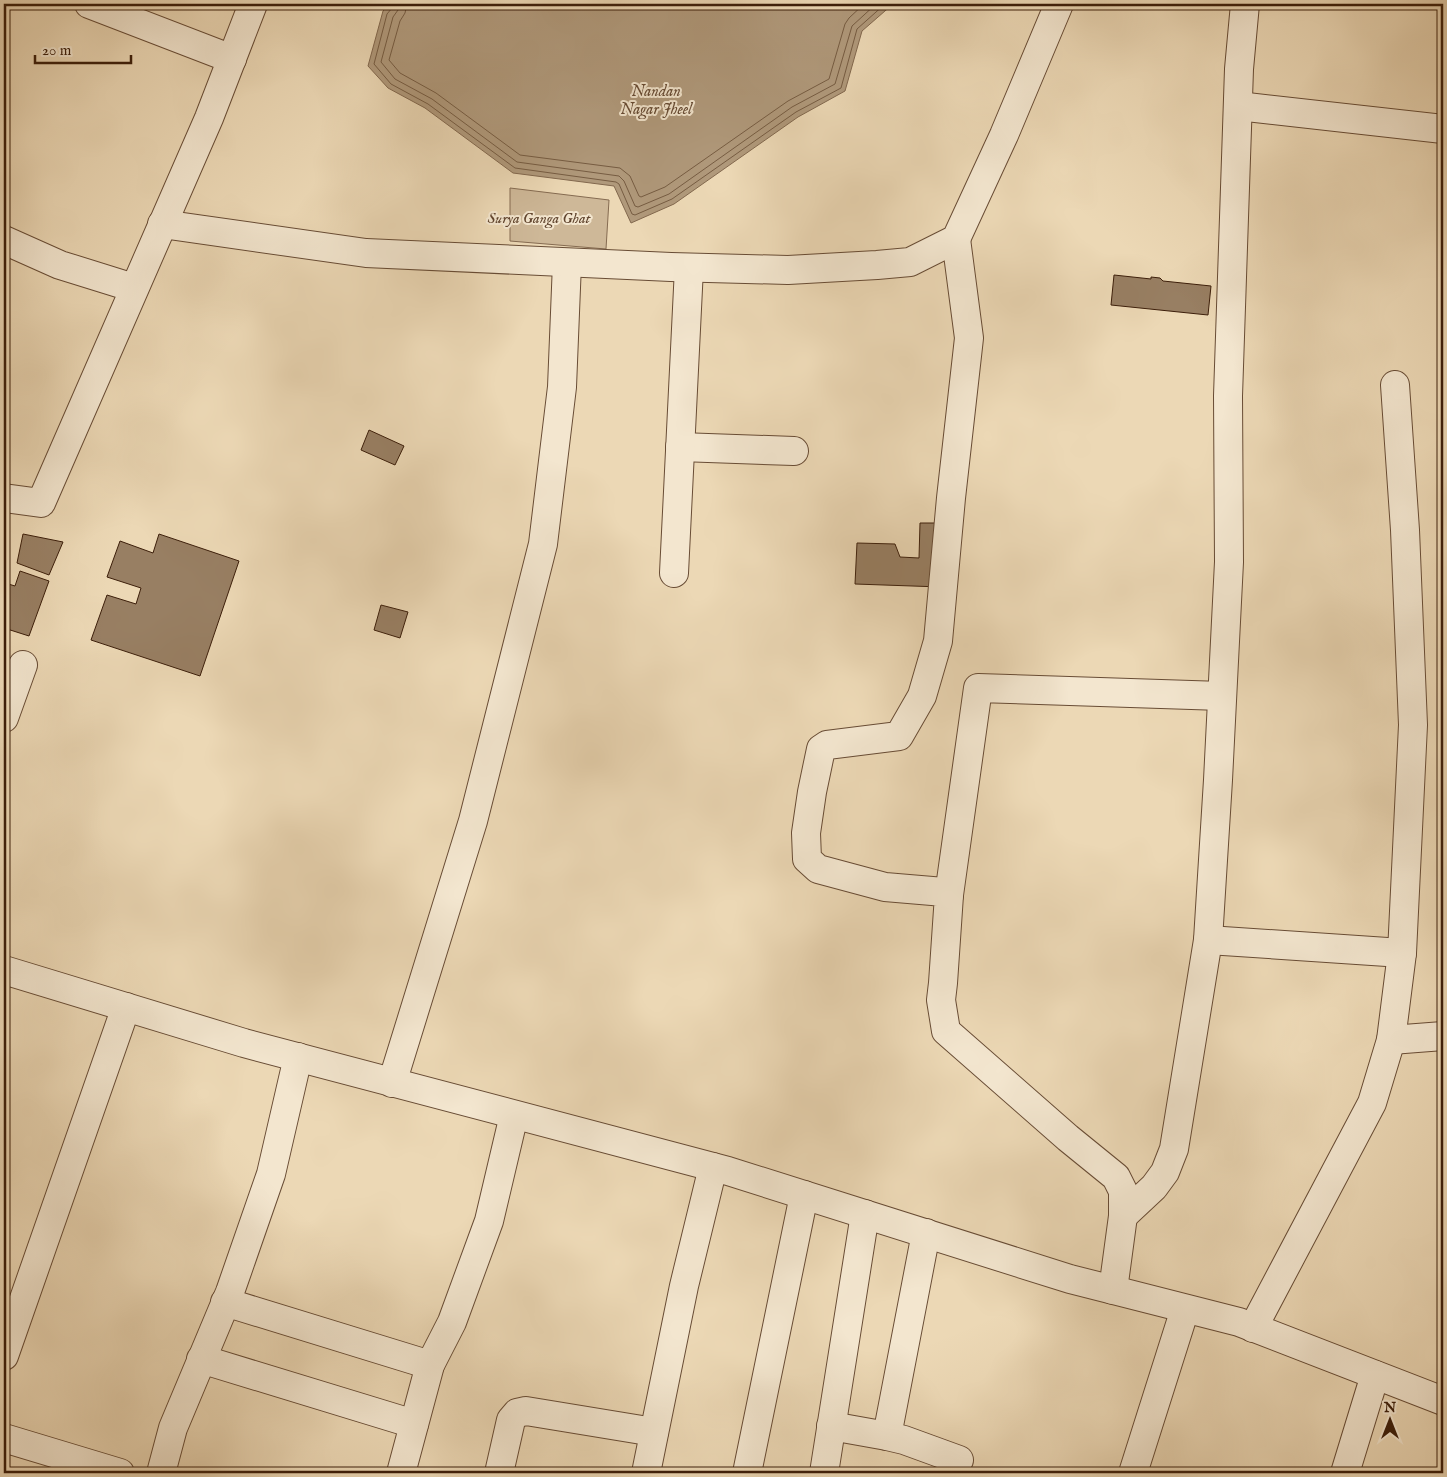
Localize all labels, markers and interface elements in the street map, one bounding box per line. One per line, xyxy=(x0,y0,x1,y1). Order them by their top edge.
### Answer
scale bar xyxy=(35,32,131,64)
text: 20 m xyxy=(42,41,72,60)
water label: Nandan Nagar Jheel xyxy=(620,82,693,120)
park label: Surya Ganga Ghat xyxy=(488,209,592,229)
north arrow xyxy=(1364,1394,1414,1444)
text: N xyxy=(1383,1399,1396,1417)

